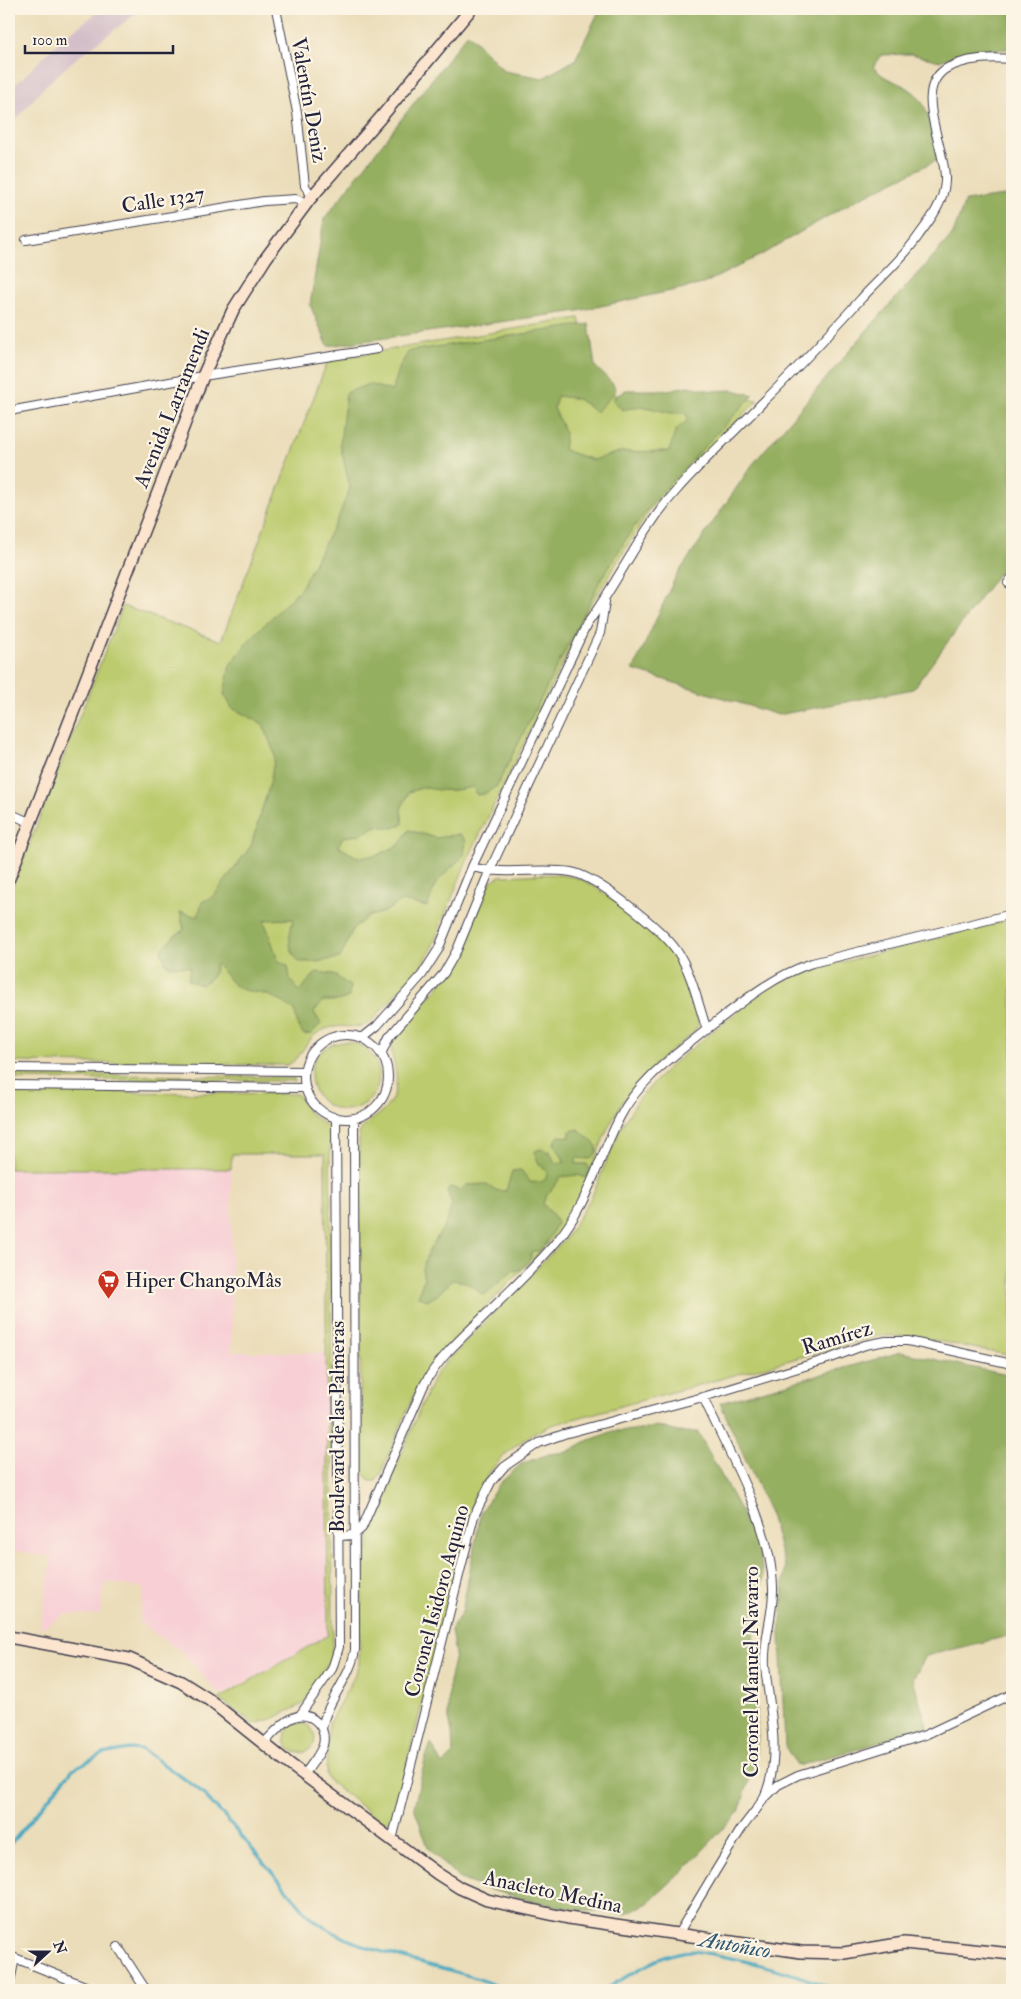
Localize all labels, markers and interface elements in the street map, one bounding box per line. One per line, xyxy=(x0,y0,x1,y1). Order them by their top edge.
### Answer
scale bar xyxy=(25,22,172,54)
text: 100 m xyxy=(32,31,68,50)
street label: Valentín Deniz xyxy=(285,35,333,165)
street label: Calle 1327 xyxy=(120,180,207,220)
street label: Avenida Larramendi xyxy=(127,324,217,493)
place label: Hiper ChangoMâs xyxy=(125,1267,282,1294)
supermarket icon: Hiper ChangoMâs xyxy=(97,1268,121,1299)
street label: Ramírez xyxy=(799,1315,875,1361)
street label: Boulevard de las Palmeras xyxy=(324,1321,351,1533)
street label: Coronel Isidoro Aquino xyxy=(398,1502,476,1700)
street label: Coronel Manuel Navarro xyxy=(738,1566,765,1778)
street label: Anacleto Medina xyxy=(480,1864,625,1920)
water label: Antoñico xyxy=(695,1925,773,1965)
north arrow xyxy=(22,1926,72,1976)
text: N xyxy=(49,1938,70,1957)

